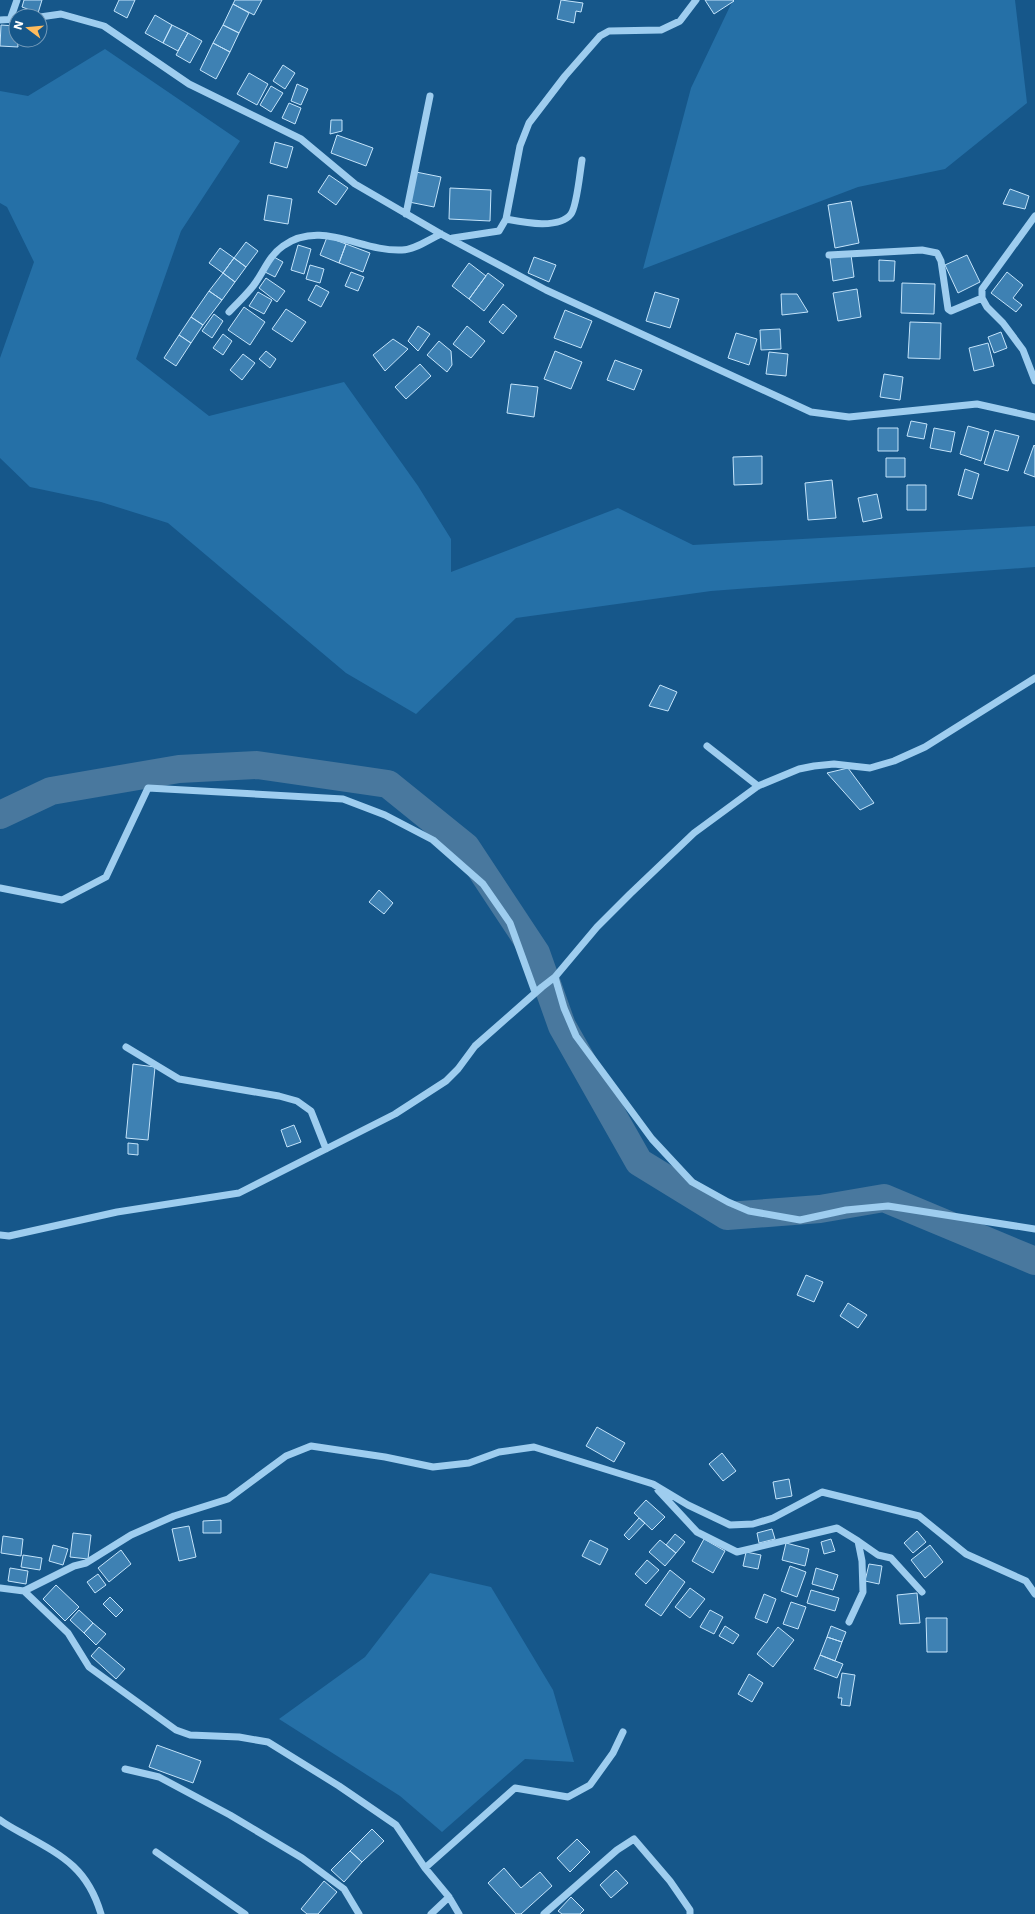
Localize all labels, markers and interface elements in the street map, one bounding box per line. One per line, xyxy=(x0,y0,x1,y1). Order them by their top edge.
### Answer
north arrow xyxy=(8,8,48,48)
text: N xyxy=(11,19,26,32)

